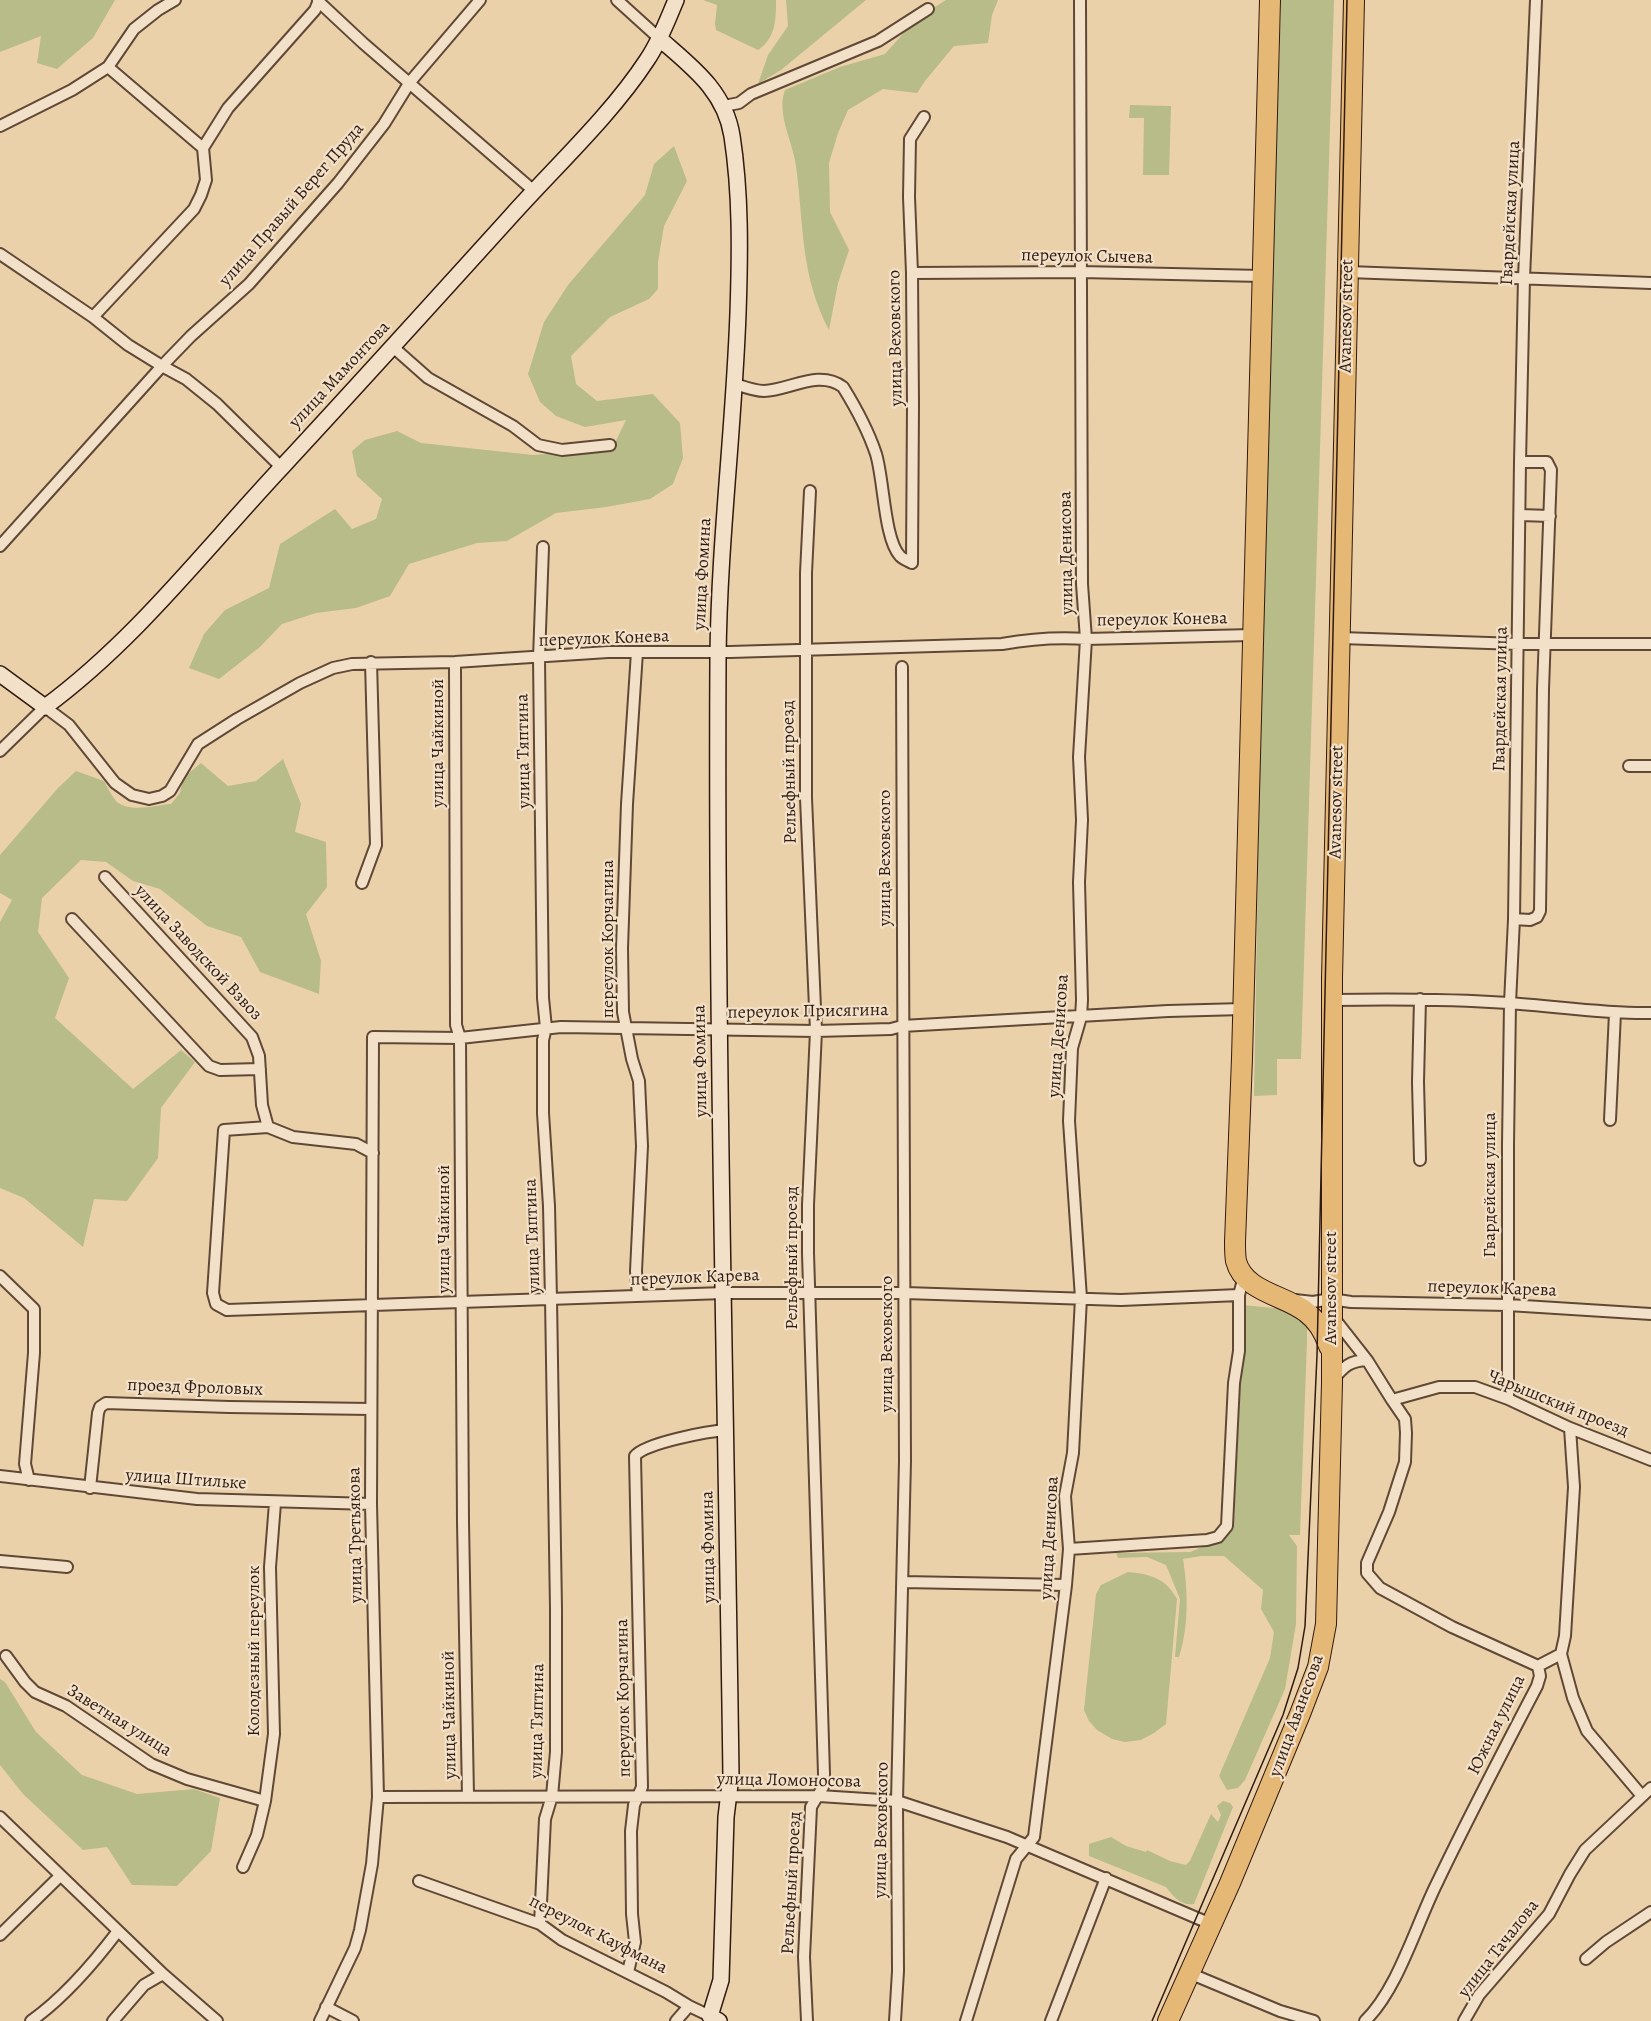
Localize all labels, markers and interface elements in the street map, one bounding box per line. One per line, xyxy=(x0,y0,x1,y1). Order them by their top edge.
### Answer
street label: улица Правый Берег Пруда xyxy=(215,119,369,291)
street label: Гвардейская улица xyxy=(1496,140,1526,286)
street label: переулок Сычева xyxy=(1021,245,1153,269)
street label: Avanesov street xyxy=(1335,259,1359,373)
street label: улица Веховского xyxy=(884,270,908,406)
street label: улица Мамонтова xyxy=(285,317,395,433)
street label: улица Денисова xyxy=(1055,491,1079,615)
street label: улица Фомина xyxy=(689,517,717,631)
street label: переулок Конева xyxy=(1096,608,1228,632)
street label: переулок Конева xyxy=(538,626,670,652)
street label: Гвардейская улица xyxy=(1489,626,1513,772)
street label: улица Чайкиной xyxy=(428,679,450,807)
street label: улица Тяптина xyxy=(512,693,536,809)
street label: Рельефный проезд xyxy=(778,700,802,844)
street label: Avanesov street xyxy=(1325,745,1349,859)
street label: улица Веховского xyxy=(875,790,897,926)
street label: переулок Корчагина xyxy=(598,860,620,1018)
street label: улица Заводской Взвоз xyxy=(130,881,266,1025)
street label: улица Денисова xyxy=(1044,974,1074,1098)
street label: переулок Присягина xyxy=(727,1000,889,1024)
street label: улица Фомина xyxy=(689,1004,713,1118)
street label: Гвардейская улица xyxy=(1480,1112,1502,1258)
street label: улица Чайкиной xyxy=(434,1165,456,1293)
street label: улица Тяптина xyxy=(520,1178,546,1294)
street label: Рельефный проезд xyxy=(782,1186,804,1330)
street label: Avanesov street xyxy=(1321,1231,1343,1345)
street label: переулок Карева xyxy=(630,1265,760,1291)
street label: улица Веховского xyxy=(877,1276,899,1412)
street label: переулок Карева xyxy=(1427,1276,1557,1302)
street label: Чарышский проезд xyxy=(1484,1366,1632,1442)
street label: проезд Фроловых xyxy=(127,1375,263,1401)
street label: улица Штильке xyxy=(125,1465,247,1495)
street label: улица Третьякова xyxy=(344,1467,368,1603)
street label: улица Денисова xyxy=(1036,1476,1064,1600)
street label: улица Фомина xyxy=(697,1490,721,1604)
street label: Колодезный переулок xyxy=(244,1565,266,1737)
street label: переулок Корчагина xyxy=(612,1619,636,1777)
street label: улица Чайкиной xyxy=(438,1650,462,1780)
street label: улица Аванесова xyxy=(1265,1652,1329,1780)
street label: улица Тяптина xyxy=(526,1663,550,1779)
street label: Южная улица xyxy=(1464,1671,1530,1779)
street label: Заветная улица xyxy=(63,1680,175,1762)
street label: улица Веховского xyxy=(870,1762,894,1898)
street label: улица Ломоносова xyxy=(717,1769,861,1793)
street label: Рельефный проезд xyxy=(777,1811,807,1955)
street label: переулок Кауфмана xyxy=(525,1891,671,1979)
street label: улица Тачалова xyxy=(1454,1896,1544,2002)

